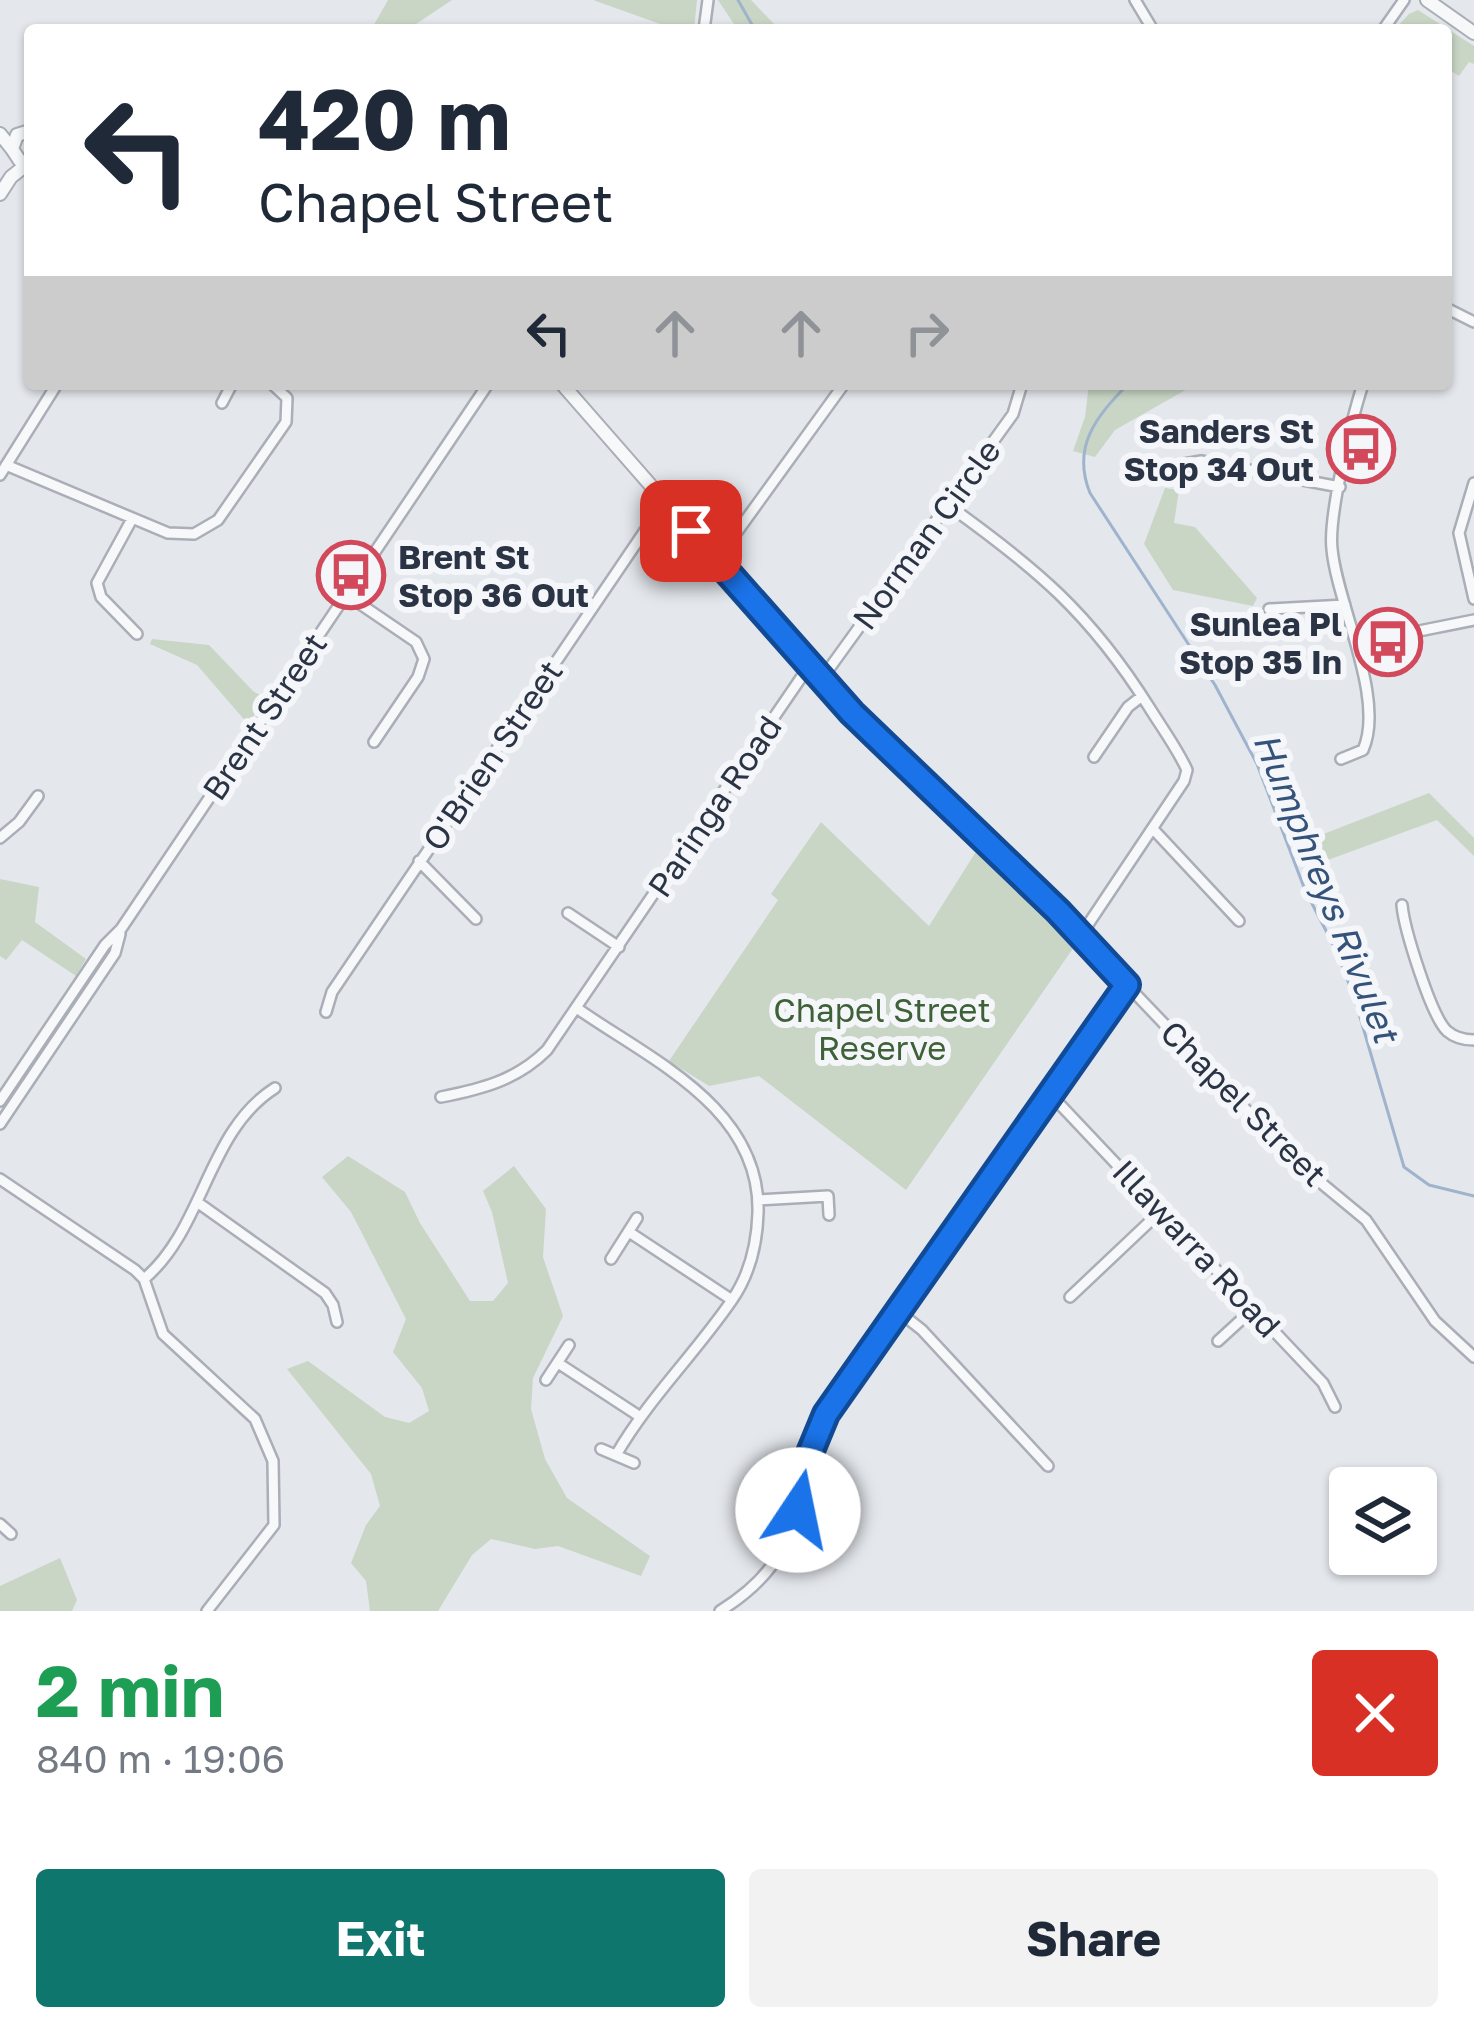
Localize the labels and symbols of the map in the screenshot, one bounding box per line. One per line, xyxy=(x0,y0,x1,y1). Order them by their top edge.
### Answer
place label: Sanders St Stop 34 Out xyxy=(1123,411,1314,488)
bus stop icon: Sanders St Stop 34 Out xyxy=(1326,414,1396,484)
street label: Norman Circle xyxy=(844,431,1008,637)
pin xyxy=(640,480,742,582)
place label: Brent St Stop 36 Out xyxy=(398,537,589,614)
bus stop icon: Brent St Stop 36 Out xyxy=(316,540,386,610)
place label: Sunlea Pl Stop 35 In xyxy=(1179,604,1342,681)
bus stop icon: Sunlea Pl Stop 35 In xyxy=(1353,607,1423,677)
street label: Brent Street xyxy=(194,625,334,807)
street label: O'Brien Street xyxy=(414,653,570,857)
street label: Paringa Road xyxy=(639,708,789,904)
water label: Humphreys Rivulet xyxy=(1245,726,1410,1051)
park label: Chapel Street Reserve xyxy=(773,990,991,1067)
street label: Chapel Street xyxy=(1153,1012,1335,1194)
street label: Illawarra Road xyxy=(1105,1151,1289,1345)
position arrow xyxy=(735,1447,861,1573)

